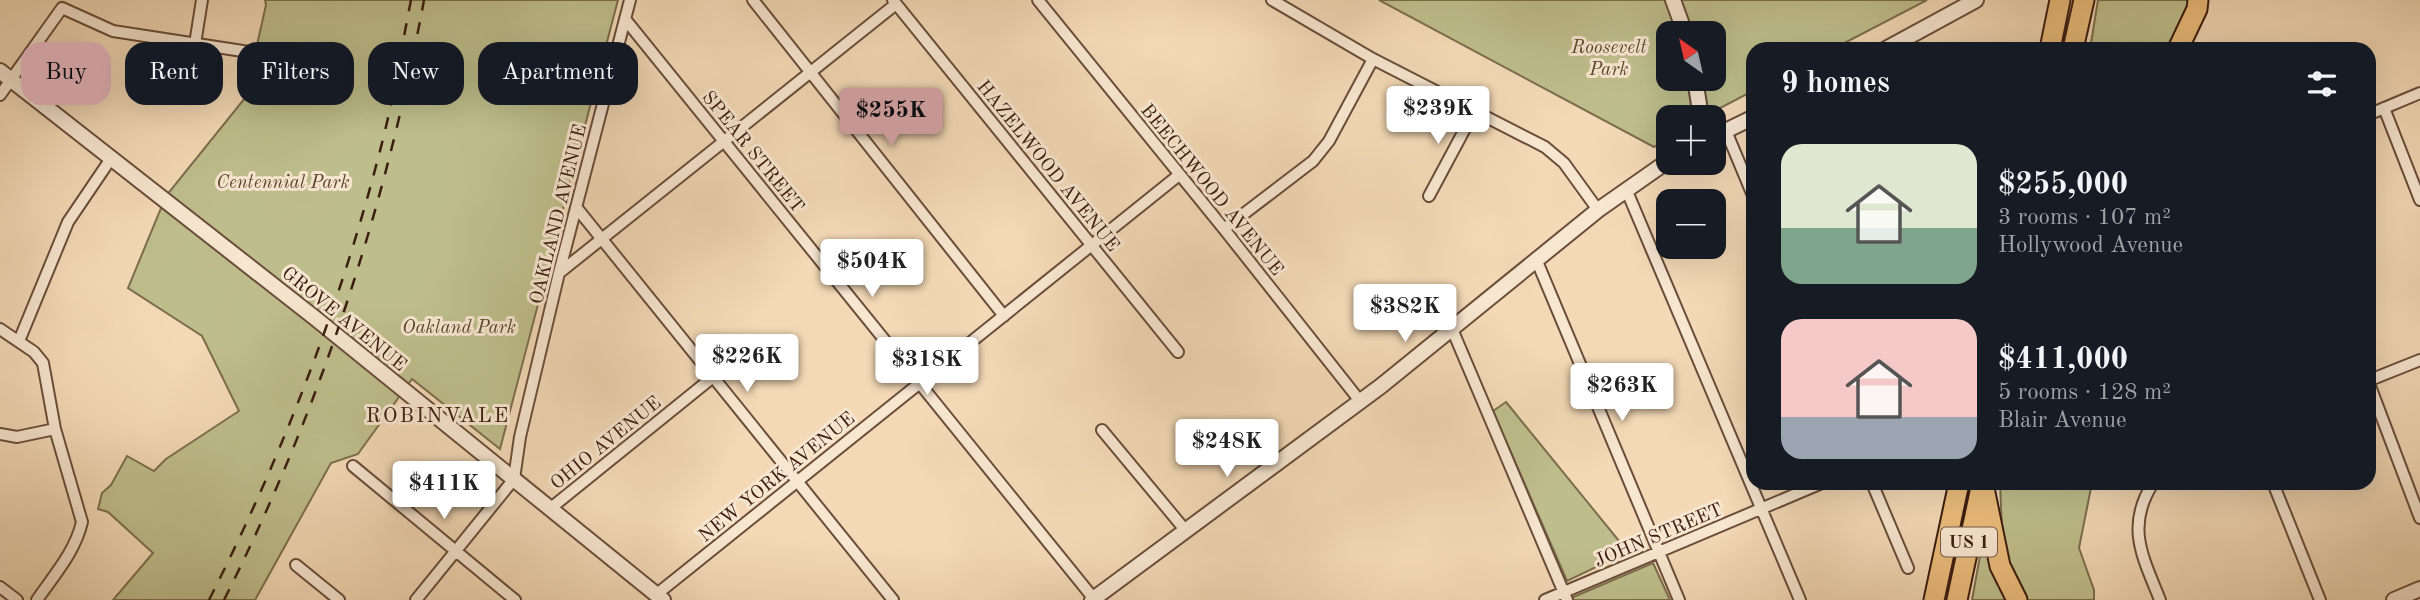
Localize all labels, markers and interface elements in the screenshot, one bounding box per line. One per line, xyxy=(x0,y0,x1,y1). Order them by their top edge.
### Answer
north arrow xyxy=(1656,21,1726,91)
map controls xyxy=(1656,21,1726,259)
park label: Roosevelt Park xyxy=(1570,39,1648,80)
chip: Buy xyxy=(21,42,111,105)
chip: Rent xyxy=(125,42,223,105)
chip: Filters xyxy=(237,42,354,105)
chip: New xyxy=(368,42,464,105)
chip: Apartment xyxy=(478,42,638,105)
icon: filters xyxy=(2303,65,2341,103)
text: 9 homes xyxy=(1781,69,1890,99)
street label: HAZELWOOD AVENUE xyxy=(972,77,1122,256)
pin: $239K xyxy=(1389,86,1487,146)
street label: SPEAR STREET xyxy=(697,88,807,217)
pin: $255K xyxy=(842,88,940,148)
text: $239K xyxy=(1402,97,1474,120)
text: $255K xyxy=(855,99,927,122)
street label: BEECHWOOD AVENUE xyxy=(1136,101,1286,280)
button: + xyxy=(1656,105,1726,175)
street label: OAKLAND AVENUE xyxy=(528,123,591,307)
text: $255,000 xyxy=(1998,170,2128,200)
icon: home xyxy=(1837,172,1921,256)
park label: Centennial Park xyxy=(216,174,350,193)
button: − xyxy=(1656,189,1726,259)
text: 3 rooms · 107 m² xyxy=(1998,206,2171,229)
text: Hollywood Avenue xyxy=(1998,234,2183,257)
pin: $504K xyxy=(823,240,921,299)
text: $504K xyxy=(836,250,908,273)
street label: GROVE AVENUE xyxy=(278,264,409,376)
pin: $382K xyxy=(1356,284,1454,344)
text: $382K xyxy=(1369,295,1441,318)
park label: Oakland Park xyxy=(402,319,516,338)
pin: $226K xyxy=(698,334,796,394)
pin: $318K xyxy=(878,338,976,397)
text: $226K xyxy=(711,345,783,368)
text: $411,000 xyxy=(1998,345,2128,375)
icon: home xyxy=(1837,347,1921,431)
text: $318K xyxy=(891,348,963,371)
pin: $263K xyxy=(1573,364,1671,423)
text: $263K xyxy=(1586,374,1658,397)
text: 5 rooms · 128 m² xyxy=(1998,381,2171,404)
street label: OHIO AVENUE xyxy=(548,394,665,494)
district label: ROBINVALE xyxy=(366,406,510,427)
street label: NEW YORK AVENUE xyxy=(696,409,859,547)
text: Blair Avenue xyxy=(1998,409,2127,432)
pin: $248K xyxy=(1178,420,1276,479)
text: $248K xyxy=(1191,430,1263,453)
pin: $411K xyxy=(395,462,493,521)
text: $411K xyxy=(408,472,480,495)
street label: JOHN STREET xyxy=(1592,501,1726,572)
road number: US 1 xyxy=(1941,528,1997,556)

